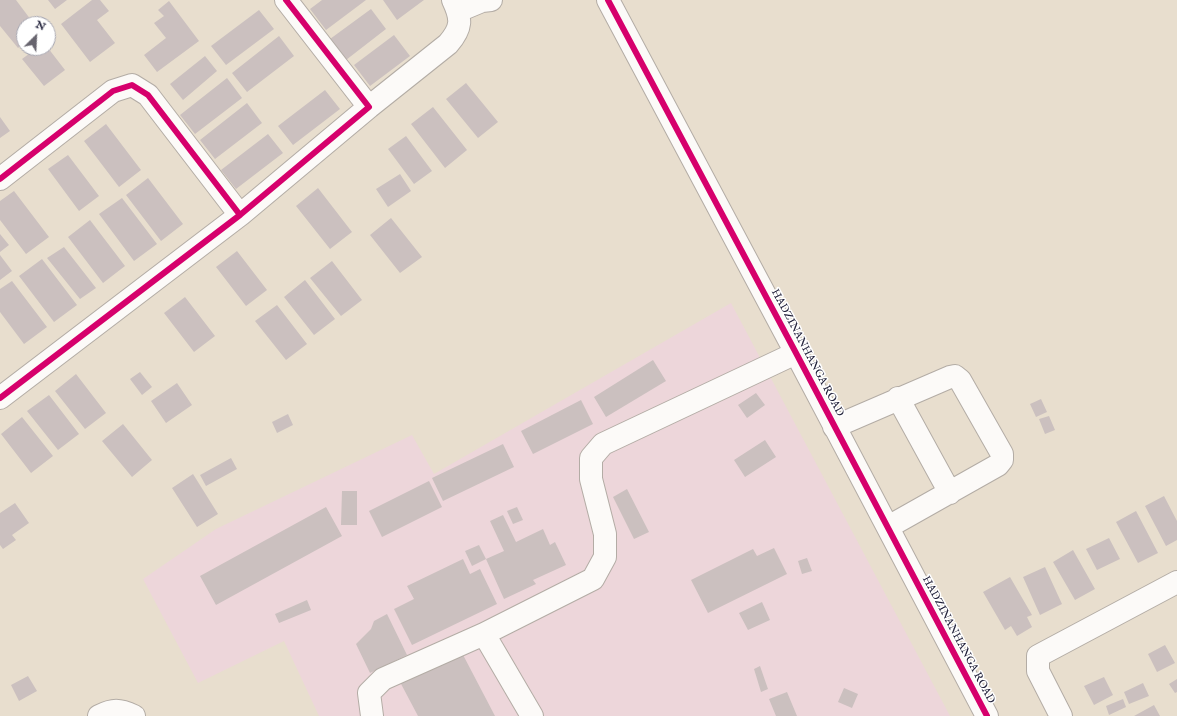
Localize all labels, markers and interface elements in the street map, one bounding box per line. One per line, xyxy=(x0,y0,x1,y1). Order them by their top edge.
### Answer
north arrow xyxy=(16,16,56,56)
text: N xyxy=(33,18,48,34)
street label: HADZINANHANGA ROAD xyxy=(768,287,846,419)
street label: HADZINANHANGA ROAD xyxy=(919,574,997,706)

